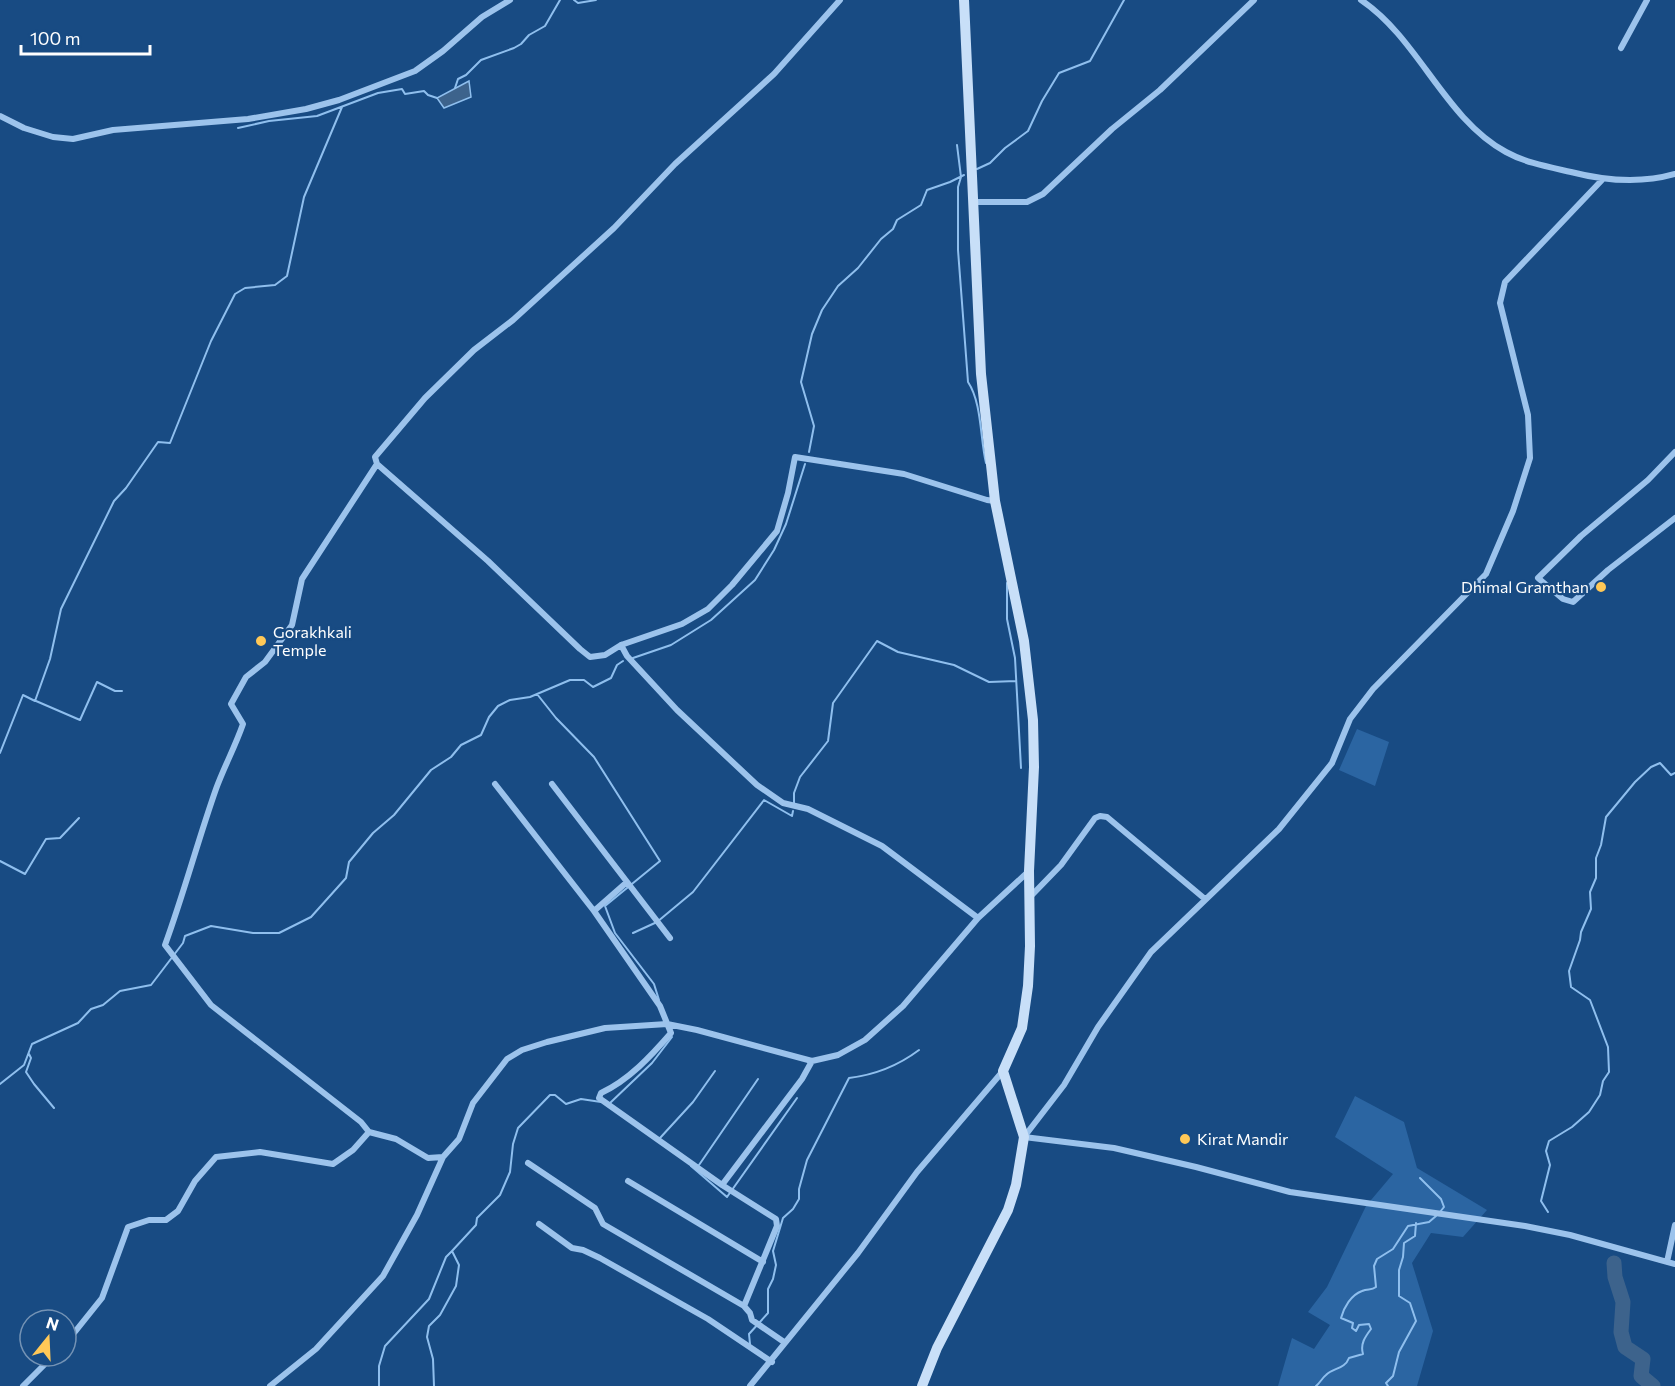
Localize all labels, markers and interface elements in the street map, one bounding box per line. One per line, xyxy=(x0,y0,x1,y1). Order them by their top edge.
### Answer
scale bar xyxy=(21,18,150,56)
text: 100 m xyxy=(30,27,80,49)
place label: Dhimal Gramthan xyxy=(1461,577,1589,596)
marker: Dhimal Gramthan xyxy=(1594,580,1608,594)
place label: Gorakhkali Temple xyxy=(273,622,352,659)
marker: Gorakhkali Temple xyxy=(254,634,268,648)
place label: Kirat Mandir xyxy=(1197,1129,1289,1148)
marker: Kirat Mandir xyxy=(1178,1132,1192,1146)
north arrow xyxy=(18,1308,78,1368)
text: N xyxy=(44,1312,61,1334)

